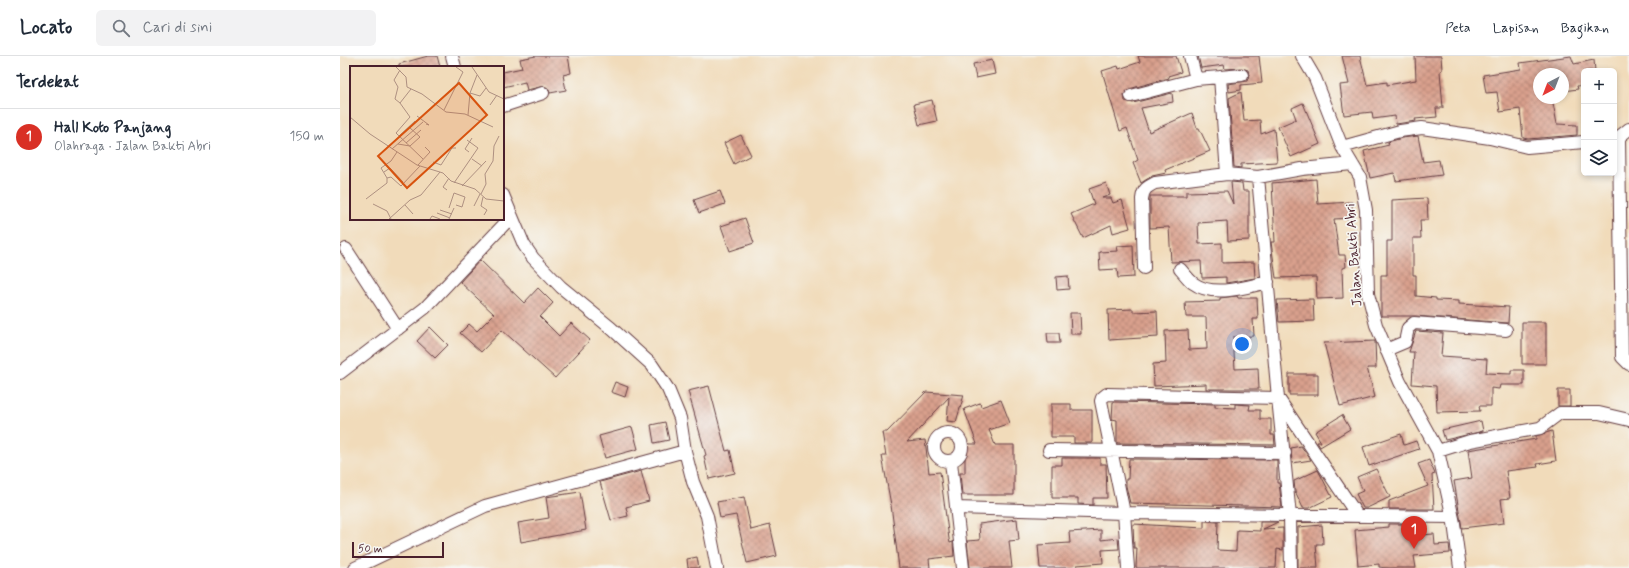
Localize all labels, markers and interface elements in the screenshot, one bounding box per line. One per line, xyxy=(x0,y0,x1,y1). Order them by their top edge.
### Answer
search box xyxy=(96,10,376,46)
text: Locato xyxy=(20,15,72,40)
icon: search xyxy=(110,17,132,39)
text: Cari di sini xyxy=(142,18,212,38)
text: Peta xyxy=(1445,19,1471,37)
text: Lapisan xyxy=(1493,19,1539,37)
text: Bagikan xyxy=(1561,19,1609,37)
inset map xyxy=(350,66,504,220)
north arrow xyxy=(1533,68,1569,104)
map controls xyxy=(1581,68,1617,176)
button: + xyxy=(1581,68,1617,104)
text: Terdekat xyxy=(16,71,79,93)
button: − xyxy=(1581,104,1617,140)
text: Hall Koto Panjang xyxy=(54,118,171,138)
text: 1 xyxy=(26,128,32,145)
text: 150 m xyxy=(290,128,324,145)
text: Olahraga · Jalan Bakti Abri xyxy=(54,138,211,155)
button: layers xyxy=(1581,140,1617,176)
street label: Jalan Bakti Abri xyxy=(1341,203,1367,307)
your location xyxy=(1232,334,1252,354)
pin: 1 xyxy=(1401,516,1427,549)
scale bar xyxy=(352,540,444,559)
text: 50 m xyxy=(358,542,383,556)

